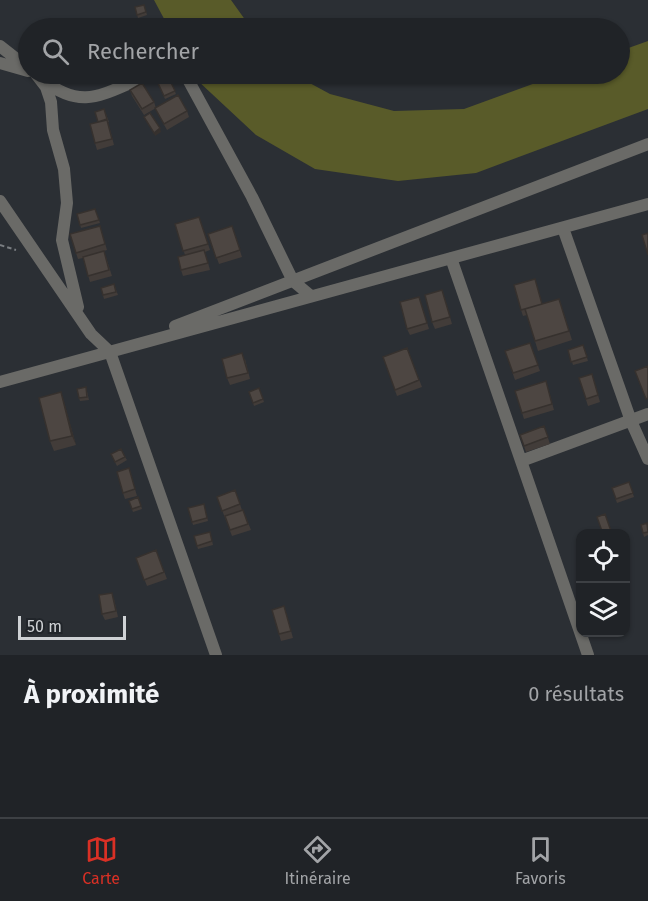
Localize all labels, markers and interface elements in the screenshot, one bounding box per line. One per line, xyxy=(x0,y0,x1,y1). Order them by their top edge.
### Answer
search box xyxy=(18,18,630,84)
icon: search xyxy=(39,35,72,68)
text: Rechercher xyxy=(87,38,199,65)
map controls xyxy=(576,529,630,637)
button: locate xyxy=(576,529,630,583)
button: layers xyxy=(576,583,630,637)
scale bar xyxy=(18,613,126,640)
text: 50 m xyxy=(27,617,62,636)
text: À proximité xyxy=(24,679,159,710)
text: 0 résultats xyxy=(528,682,624,706)
tab: Carte xyxy=(82,833,120,888)
tab: Itinéraire xyxy=(284,833,351,888)
tab: Favoris xyxy=(515,833,566,888)

